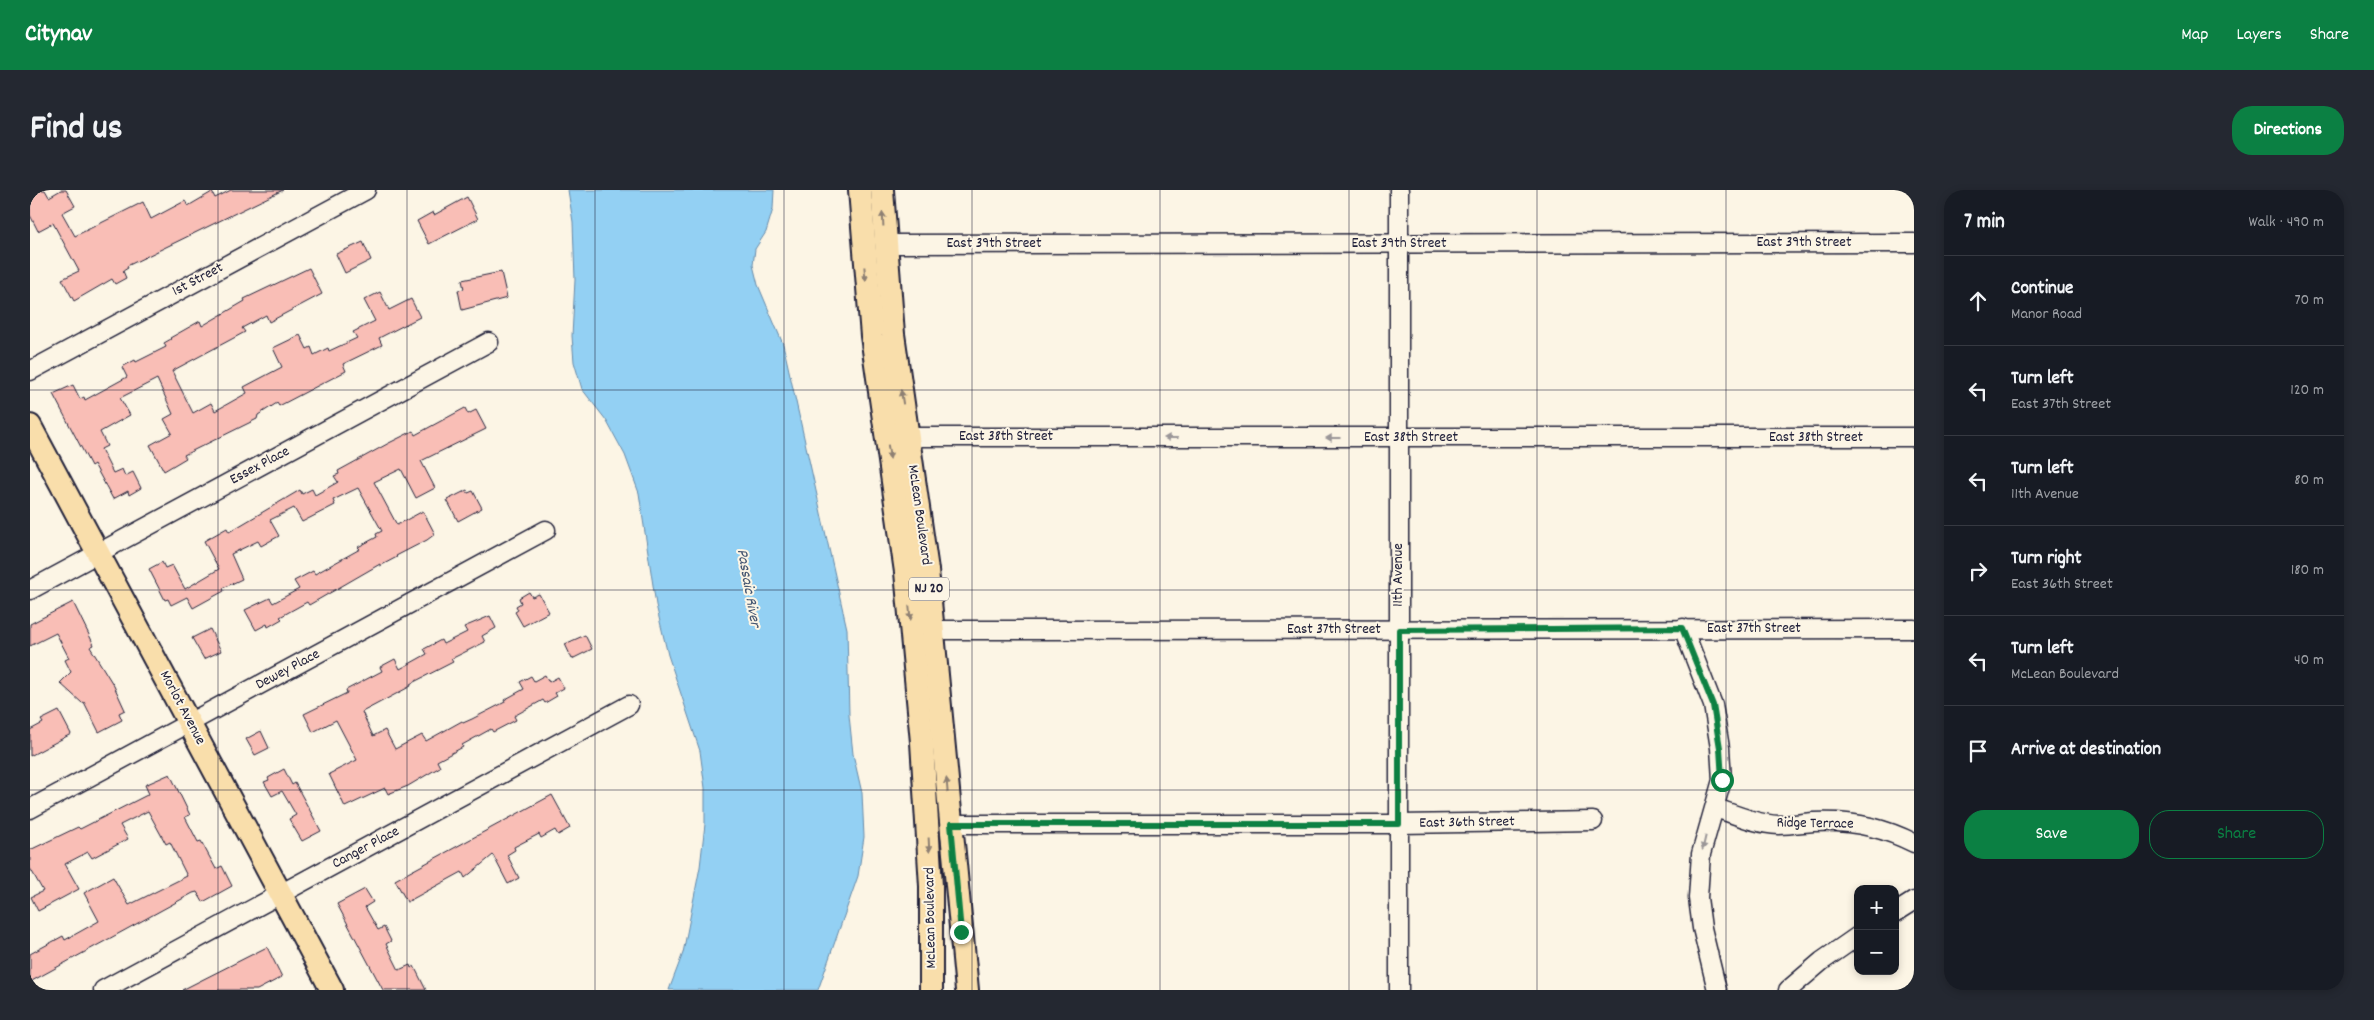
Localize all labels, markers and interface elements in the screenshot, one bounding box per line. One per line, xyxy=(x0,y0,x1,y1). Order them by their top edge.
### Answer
text: Citynav xyxy=(25,18,92,52)
text: Map xyxy=(2181,23,2208,48)
text: Layers xyxy=(2236,23,2282,48)
text: Share xyxy=(2310,23,2349,48)
text: Find us xyxy=(30,105,122,155)
button: Directions xyxy=(2232,106,2344,155)
text: 7 min xyxy=(1964,208,2005,238)
one-way arrow xyxy=(878,210,886,226)
text: Walk · 490 m xyxy=(2249,211,2324,234)
street label: East 39th Street xyxy=(1757,232,1852,254)
street label: East 39th Street xyxy=(947,233,1042,255)
street label: East 39th Street xyxy=(1352,233,1447,255)
street label: 1st Street xyxy=(169,257,228,303)
one-way arrow xyxy=(862,266,870,282)
text: Continue xyxy=(2011,276,2073,303)
icon: ahead xyxy=(1964,287,1992,315)
text: 70 m xyxy=(2294,289,2324,312)
text: Manor Road xyxy=(2011,303,2082,326)
text: Turn left xyxy=(2011,366,2074,393)
icon: left xyxy=(1964,377,1992,405)
text: 120 m xyxy=(2290,379,2324,402)
one-way arrow xyxy=(898,389,906,405)
text: East 37th Street xyxy=(2011,393,2111,416)
street label: East 38th Street xyxy=(959,426,1054,448)
street label: East 38th Street xyxy=(1364,427,1459,449)
street label: East 38th Street xyxy=(1769,427,1864,449)
one-way arrow xyxy=(1162,434,1178,442)
one-way arrow xyxy=(1325,434,1341,442)
street label: Essex Place xyxy=(226,441,294,491)
one-way arrow xyxy=(885,444,893,460)
text: Turn left xyxy=(2011,456,2074,483)
street label: McLean Boulevard xyxy=(901,463,937,567)
icon: left xyxy=(1964,467,1992,495)
text: 80 m xyxy=(2294,469,2324,492)
text: 11th Avenue xyxy=(2011,483,2079,506)
street label: 11th Avenue xyxy=(1388,543,1410,607)
text: Turn right xyxy=(2011,546,2082,573)
water label: Passaic River xyxy=(730,547,767,631)
icon: right xyxy=(1964,557,1992,585)
text: 180 m xyxy=(2291,559,2324,582)
text: East 36th Street xyxy=(2011,573,2113,596)
road number: NJ 20 xyxy=(909,578,949,600)
one-way arrow xyxy=(906,605,914,621)
street label: East 37th Street xyxy=(1707,618,1801,640)
street label: East 37th Street xyxy=(1287,619,1381,641)
text: Turn left xyxy=(2011,636,2074,663)
street label: Dewey Place xyxy=(252,644,324,696)
icon: left xyxy=(1964,647,1992,675)
text: 40 m xyxy=(2294,649,2324,672)
text: McLean Boulevard xyxy=(2011,663,2119,686)
street label: Morlot Avenue xyxy=(153,667,211,749)
icon: arrive xyxy=(1964,737,1992,765)
text: Arrive at destination xyxy=(2011,737,2161,764)
route start xyxy=(1711,769,1734,792)
one-way arrow xyxy=(943,776,951,792)
button: Save xyxy=(1964,810,2139,859)
button: Share xyxy=(2149,810,2324,859)
street label: East 36th Street xyxy=(1419,811,1515,835)
street label: Ridge Terrace xyxy=(1776,812,1854,836)
street label: Canger Place xyxy=(328,821,404,875)
one-way arrow xyxy=(1700,835,1708,850)
one-way arrow xyxy=(926,837,934,853)
street label: McLean Boulevard xyxy=(919,867,943,969)
map controls xyxy=(1854,885,1899,975)
button: + xyxy=(1854,885,1899,930)
route end xyxy=(950,921,973,944)
button: − xyxy=(1854,930,1899,975)

